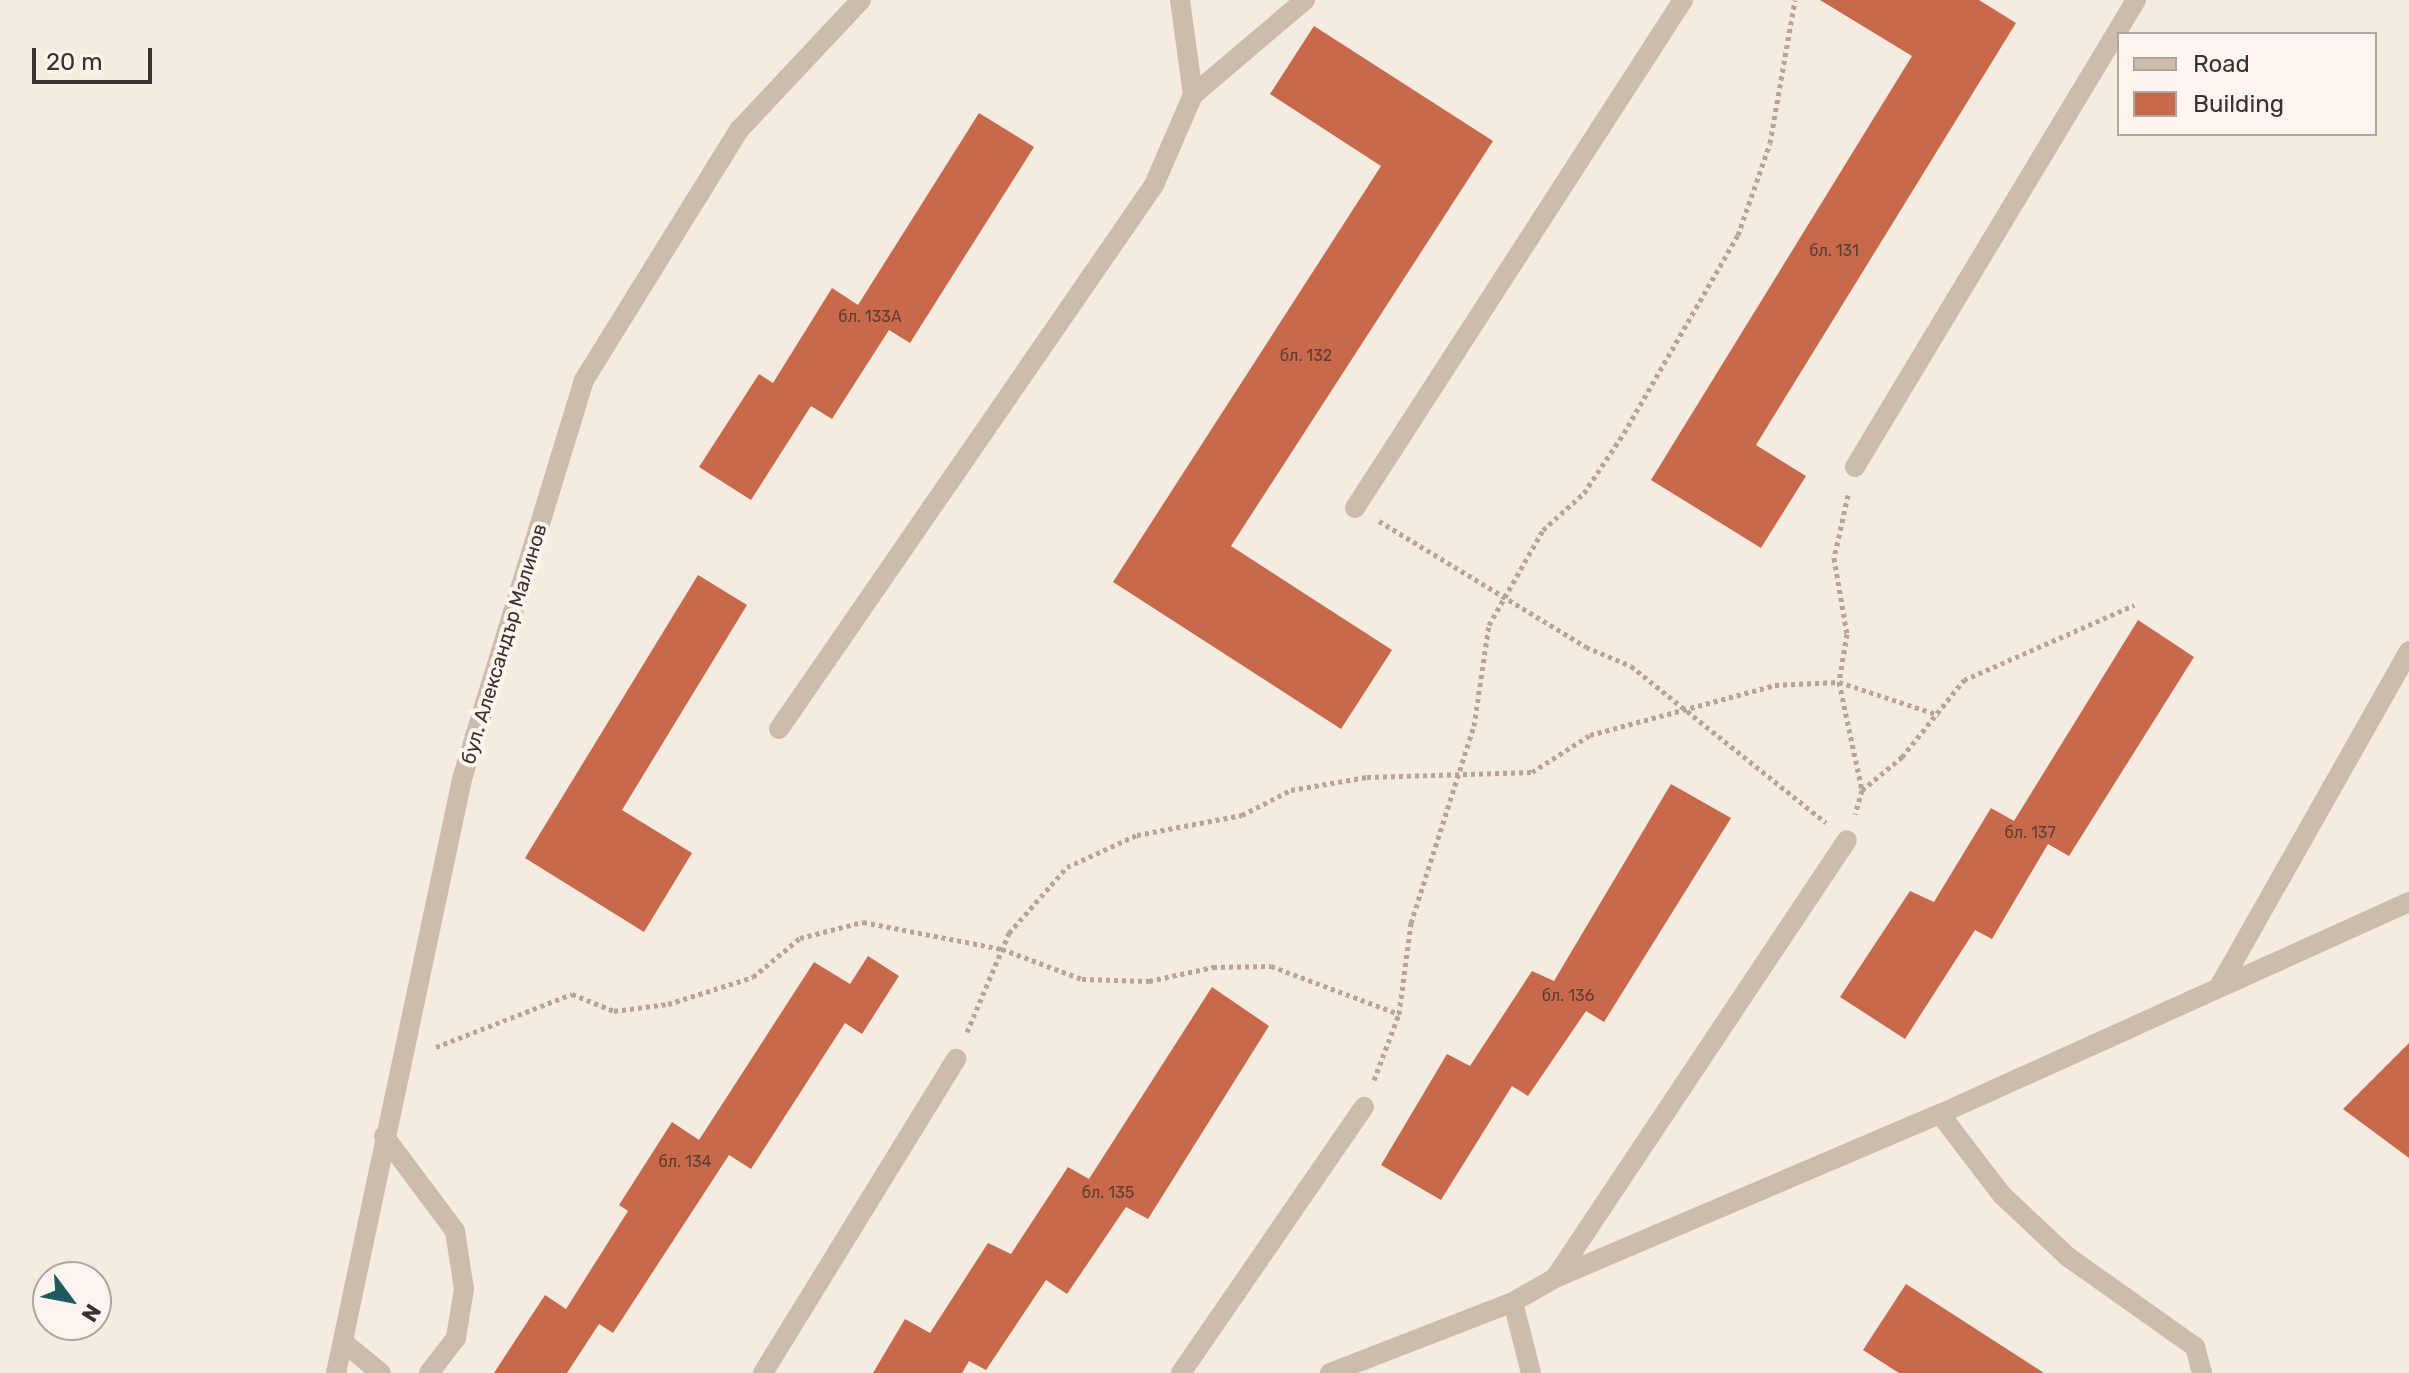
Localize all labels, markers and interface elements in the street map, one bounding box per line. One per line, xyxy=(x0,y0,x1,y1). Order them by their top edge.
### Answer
scale bar xyxy=(36,32,156,82)
legend xyxy=(2117,32,2377,136)
text: 20 m xyxy=(46,48,103,76)
text: Road xyxy=(2193,50,2250,78)
text: Building xyxy=(2193,90,2284,118)
house number: бл. 131 xyxy=(1809,241,1859,261)
house number: бл. 133А xyxy=(838,307,902,327)
house number: бл. 132 xyxy=(1280,346,1332,366)
street label: бул. Александър Малинов xyxy=(456,521,552,767)
house number: бл. 137 xyxy=(2004,823,2056,843)
house number: бл. 136 xyxy=(1542,986,1594,1006)
house number: бл. 134 xyxy=(659,1152,711,1172)
house number: бл. 135 xyxy=(1082,1183,1134,1203)
north arrow xyxy=(32,1261,112,1341)
text: N xyxy=(75,1299,107,1327)

